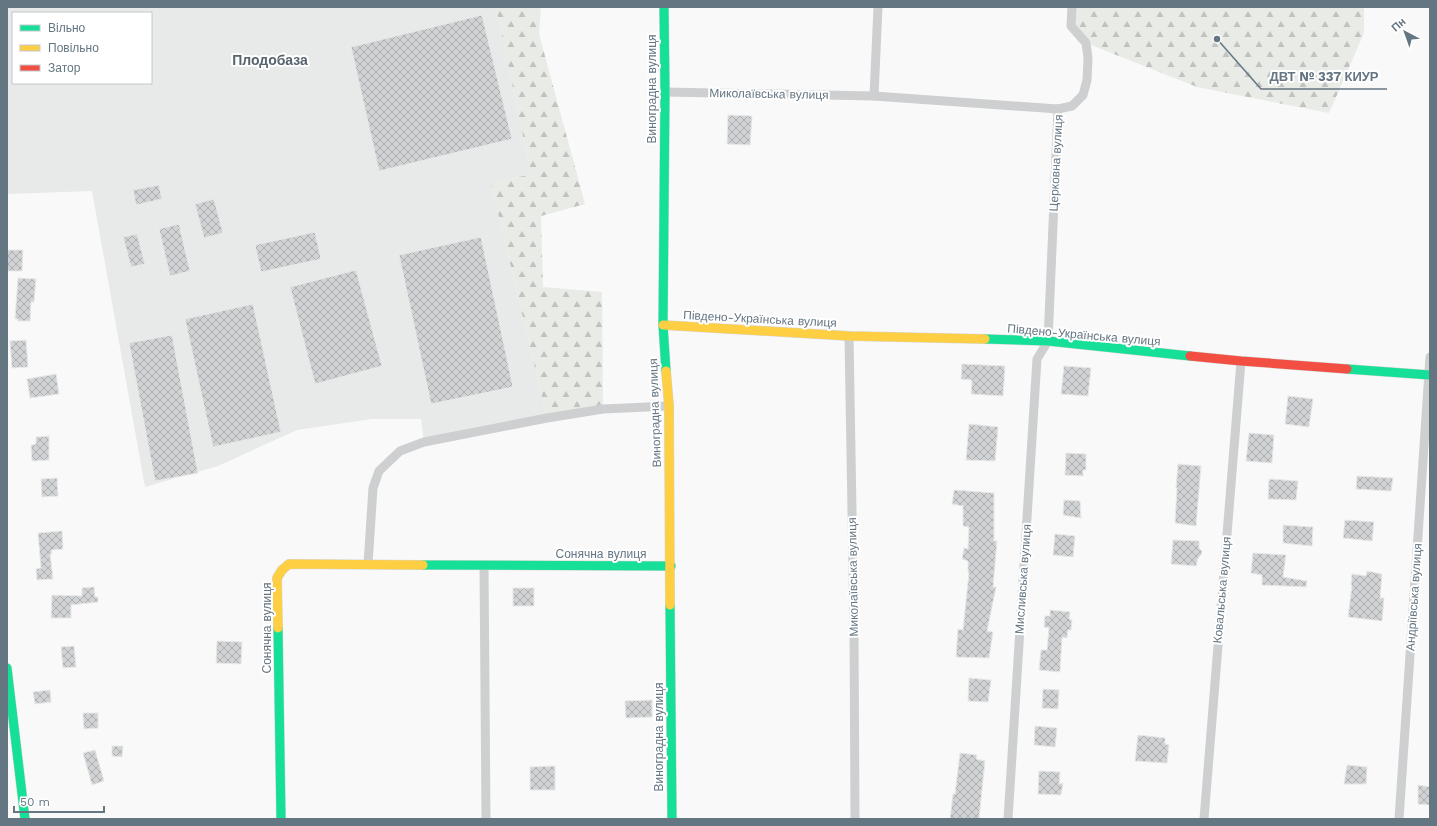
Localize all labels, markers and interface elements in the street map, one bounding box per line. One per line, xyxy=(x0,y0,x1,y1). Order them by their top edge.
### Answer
legend xyxy=(12,12,152,84)
north arrow xyxy=(1385,12,1425,52)
text: Пн xyxy=(1389,15,1409,35)
text: Вільно xyxy=(48,21,86,35)
street label: Виноградна вулиця xyxy=(645,34,659,144)
text: Повільно xyxy=(48,41,99,55)
district label: Плодобаза xyxy=(232,52,308,68)
text: Затор xyxy=(48,61,81,75)
callout: ДВТ № 337 КИУР xyxy=(1261,64,1387,89)
text: ДВТ № 337 КИУР xyxy=(1269,69,1379,84)
street label: Миколаївська вулиця xyxy=(709,86,829,102)
street label: Церковна вулиця xyxy=(1046,114,1066,212)
street label: Південо-Українська вулиця xyxy=(683,308,837,330)
street label: Південо-Українська вулиця xyxy=(1007,321,1161,349)
street label: Виноградна вулиця xyxy=(646,358,664,468)
street label: Миколаївська вулиця xyxy=(845,517,861,637)
street label: Мисливська вулиця xyxy=(1012,524,1034,634)
street label: Ковальська вулиця xyxy=(1210,536,1234,644)
street label: Андріївська вулиця xyxy=(1403,543,1425,651)
street label: Сонячна вулиця xyxy=(555,547,647,561)
street label: Сонячна вулиця xyxy=(260,582,274,674)
street label: Виноградна вулиця xyxy=(652,682,666,792)
scale bar xyxy=(14,788,104,814)
text: 50 m xyxy=(20,795,50,809)

